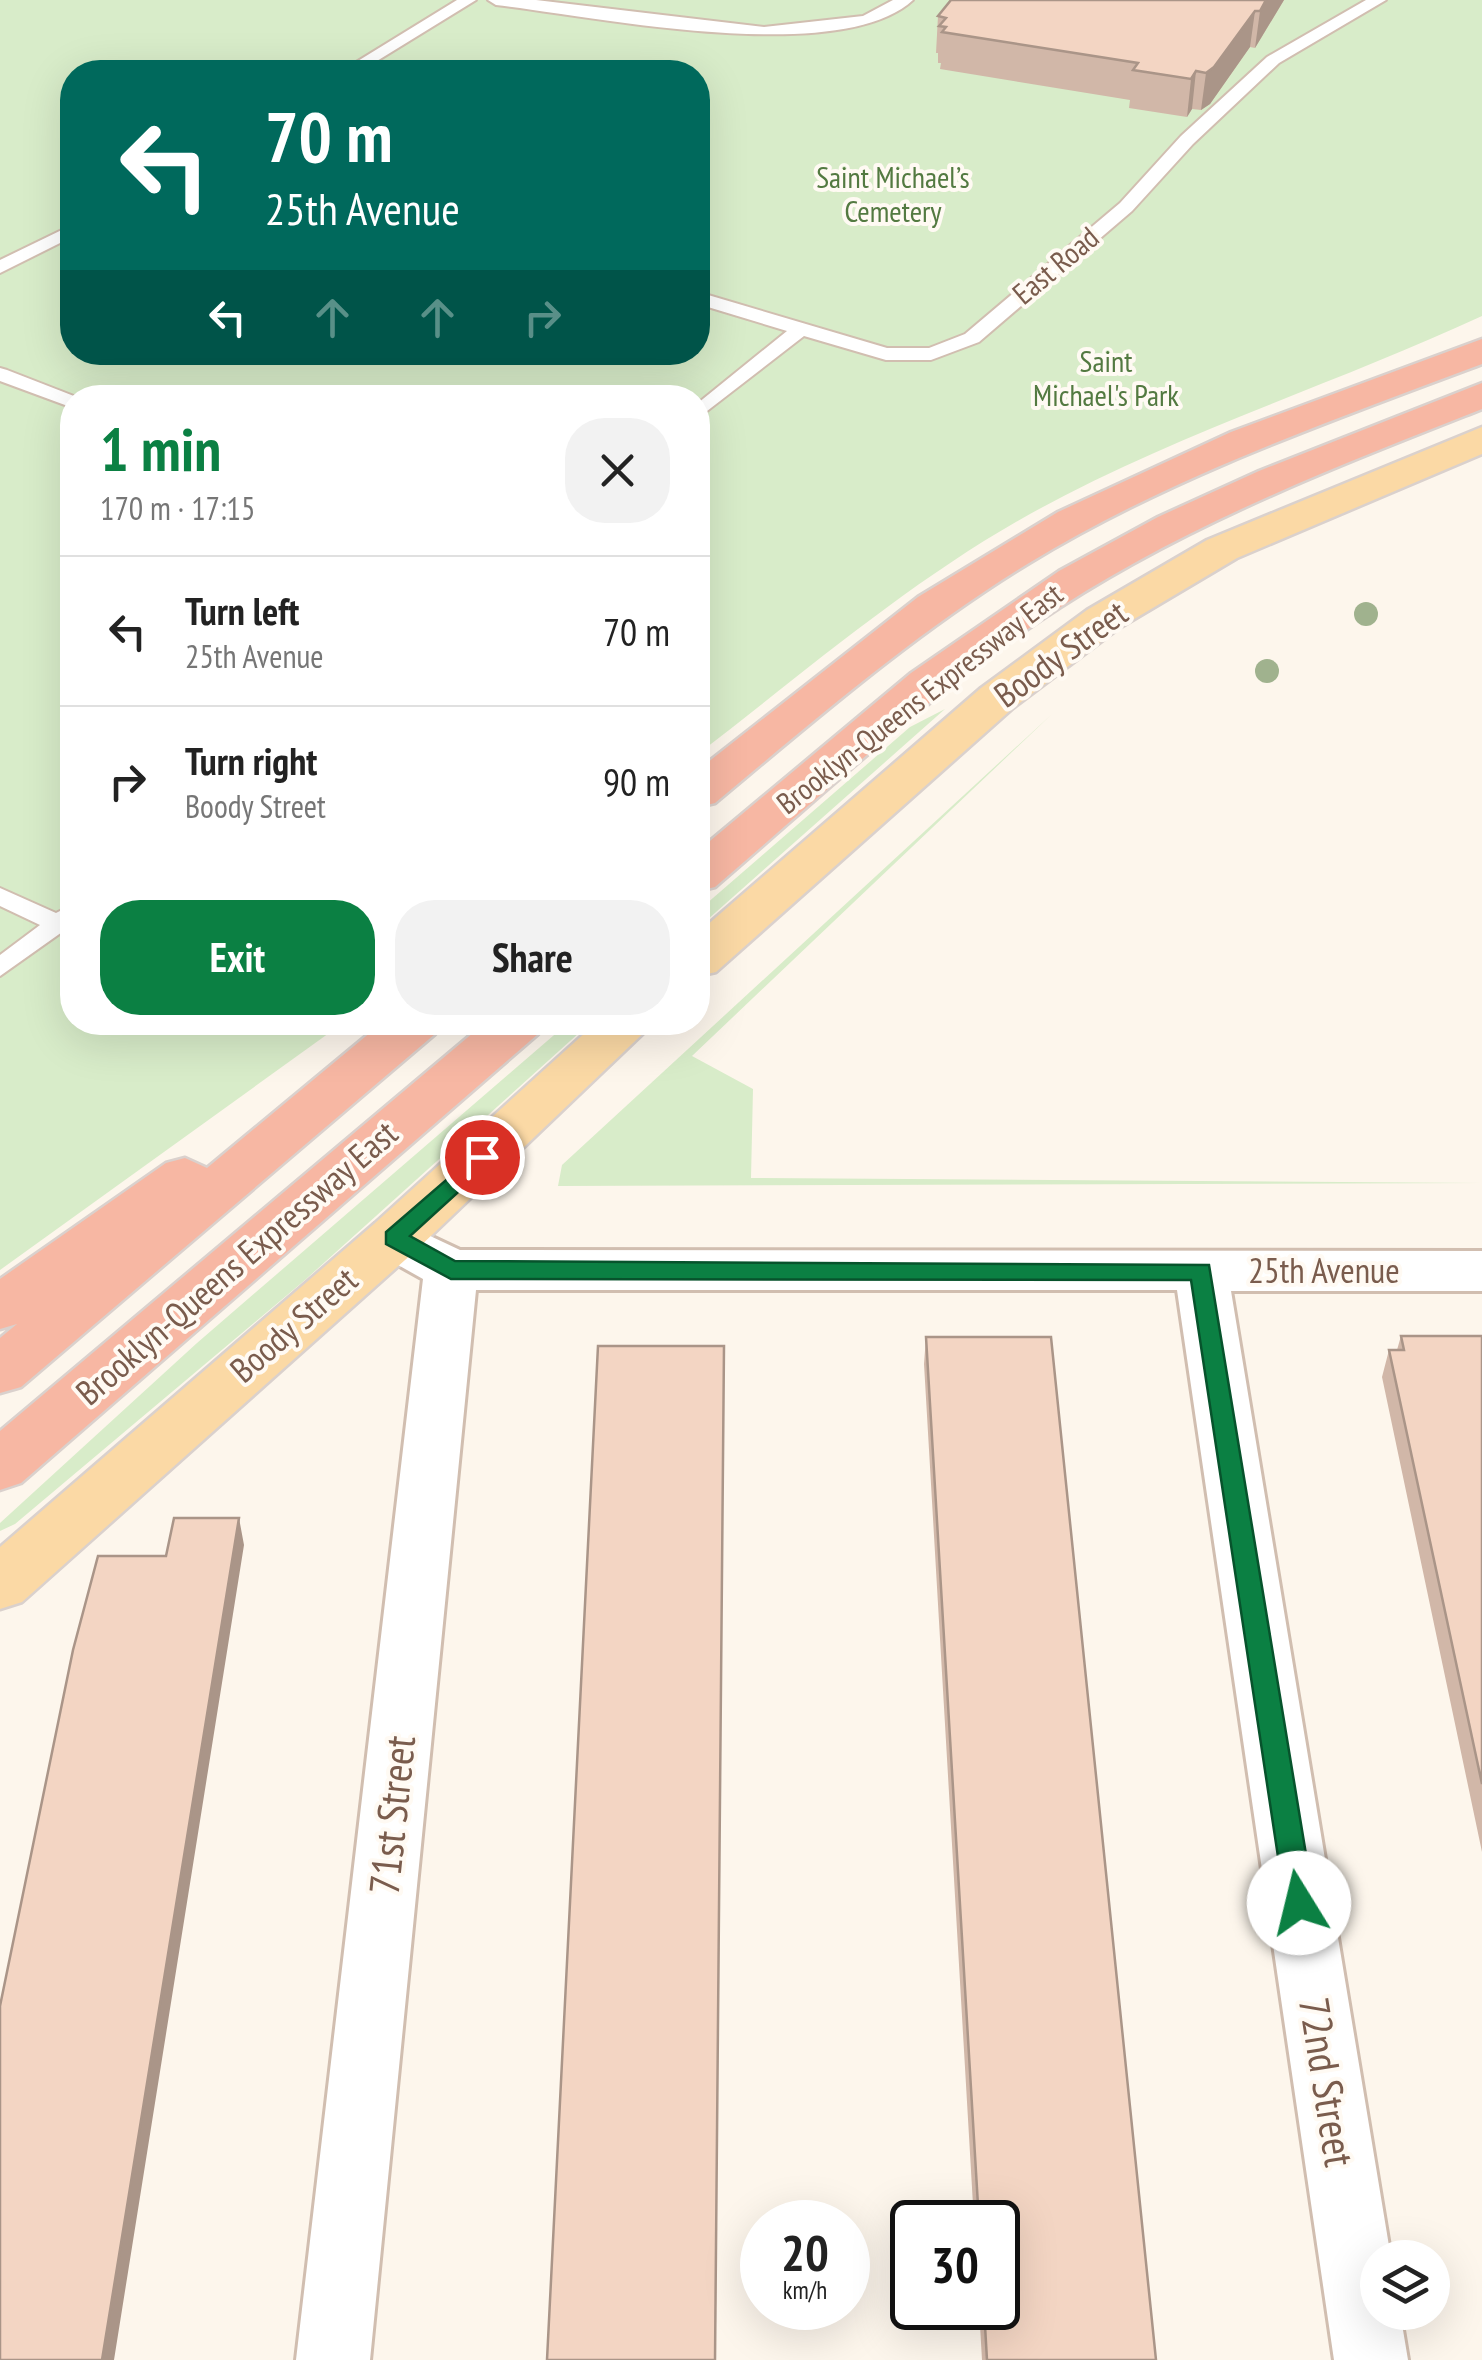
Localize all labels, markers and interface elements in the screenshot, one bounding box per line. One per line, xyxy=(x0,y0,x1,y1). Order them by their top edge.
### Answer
text: 70 m xyxy=(265,91,393,181)
icon: left xyxy=(100,100,230,230)
park label: Saint Michael’s Cemetery xyxy=(816,157,970,230)
text: 25th Avenue xyxy=(265,179,460,237)
street label: East Road xyxy=(1004,218,1106,312)
icon: left xyxy=(200,290,255,345)
icon: ahead xyxy=(305,290,360,345)
icon: ahead xyxy=(410,290,465,345)
icon: right xyxy=(515,290,570,345)
park label: Saint Michael's Park xyxy=(1033,341,1179,414)
text: 1 min xyxy=(100,410,221,488)
button: close xyxy=(565,418,670,523)
text: 170 m · 17:15 xyxy=(100,487,255,529)
street label: Brooklyn-Queens Expressway East xyxy=(768,573,1071,822)
text: Turn left xyxy=(185,586,299,635)
street label: Boody Street xyxy=(985,589,1136,717)
icon: left xyxy=(100,604,155,659)
text: 70 m xyxy=(603,607,670,656)
text: 25th Avenue xyxy=(185,635,324,677)
text: Turn right xyxy=(185,736,317,785)
icon: right xyxy=(100,754,155,809)
text: 90 m xyxy=(603,757,670,806)
text: Boody Street xyxy=(185,785,326,827)
button: Exit xyxy=(100,900,375,1015)
button: Share xyxy=(395,900,670,1015)
street label: Brooklyn-Queens Expressway East xyxy=(66,1110,407,1415)
pin xyxy=(440,1115,525,1200)
icon: arrive xyxy=(455,1130,510,1185)
street label: 25th Avenue xyxy=(1248,1247,1400,1293)
street label: Boody Street xyxy=(220,1256,367,1392)
street label: 71st Street xyxy=(356,1732,427,1897)
position arrow xyxy=(1247,1851,1351,1955)
street label: 72nd Street xyxy=(1287,1994,1368,2171)
speed limit sign: 30 xyxy=(890,2200,1020,2330)
text: 20 xyxy=(781,2220,829,2285)
map controls xyxy=(1360,2240,1450,2330)
button: layers xyxy=(1360,2240,1450,2330)
text: km/h xyxy=(783,2274,827,2306)

